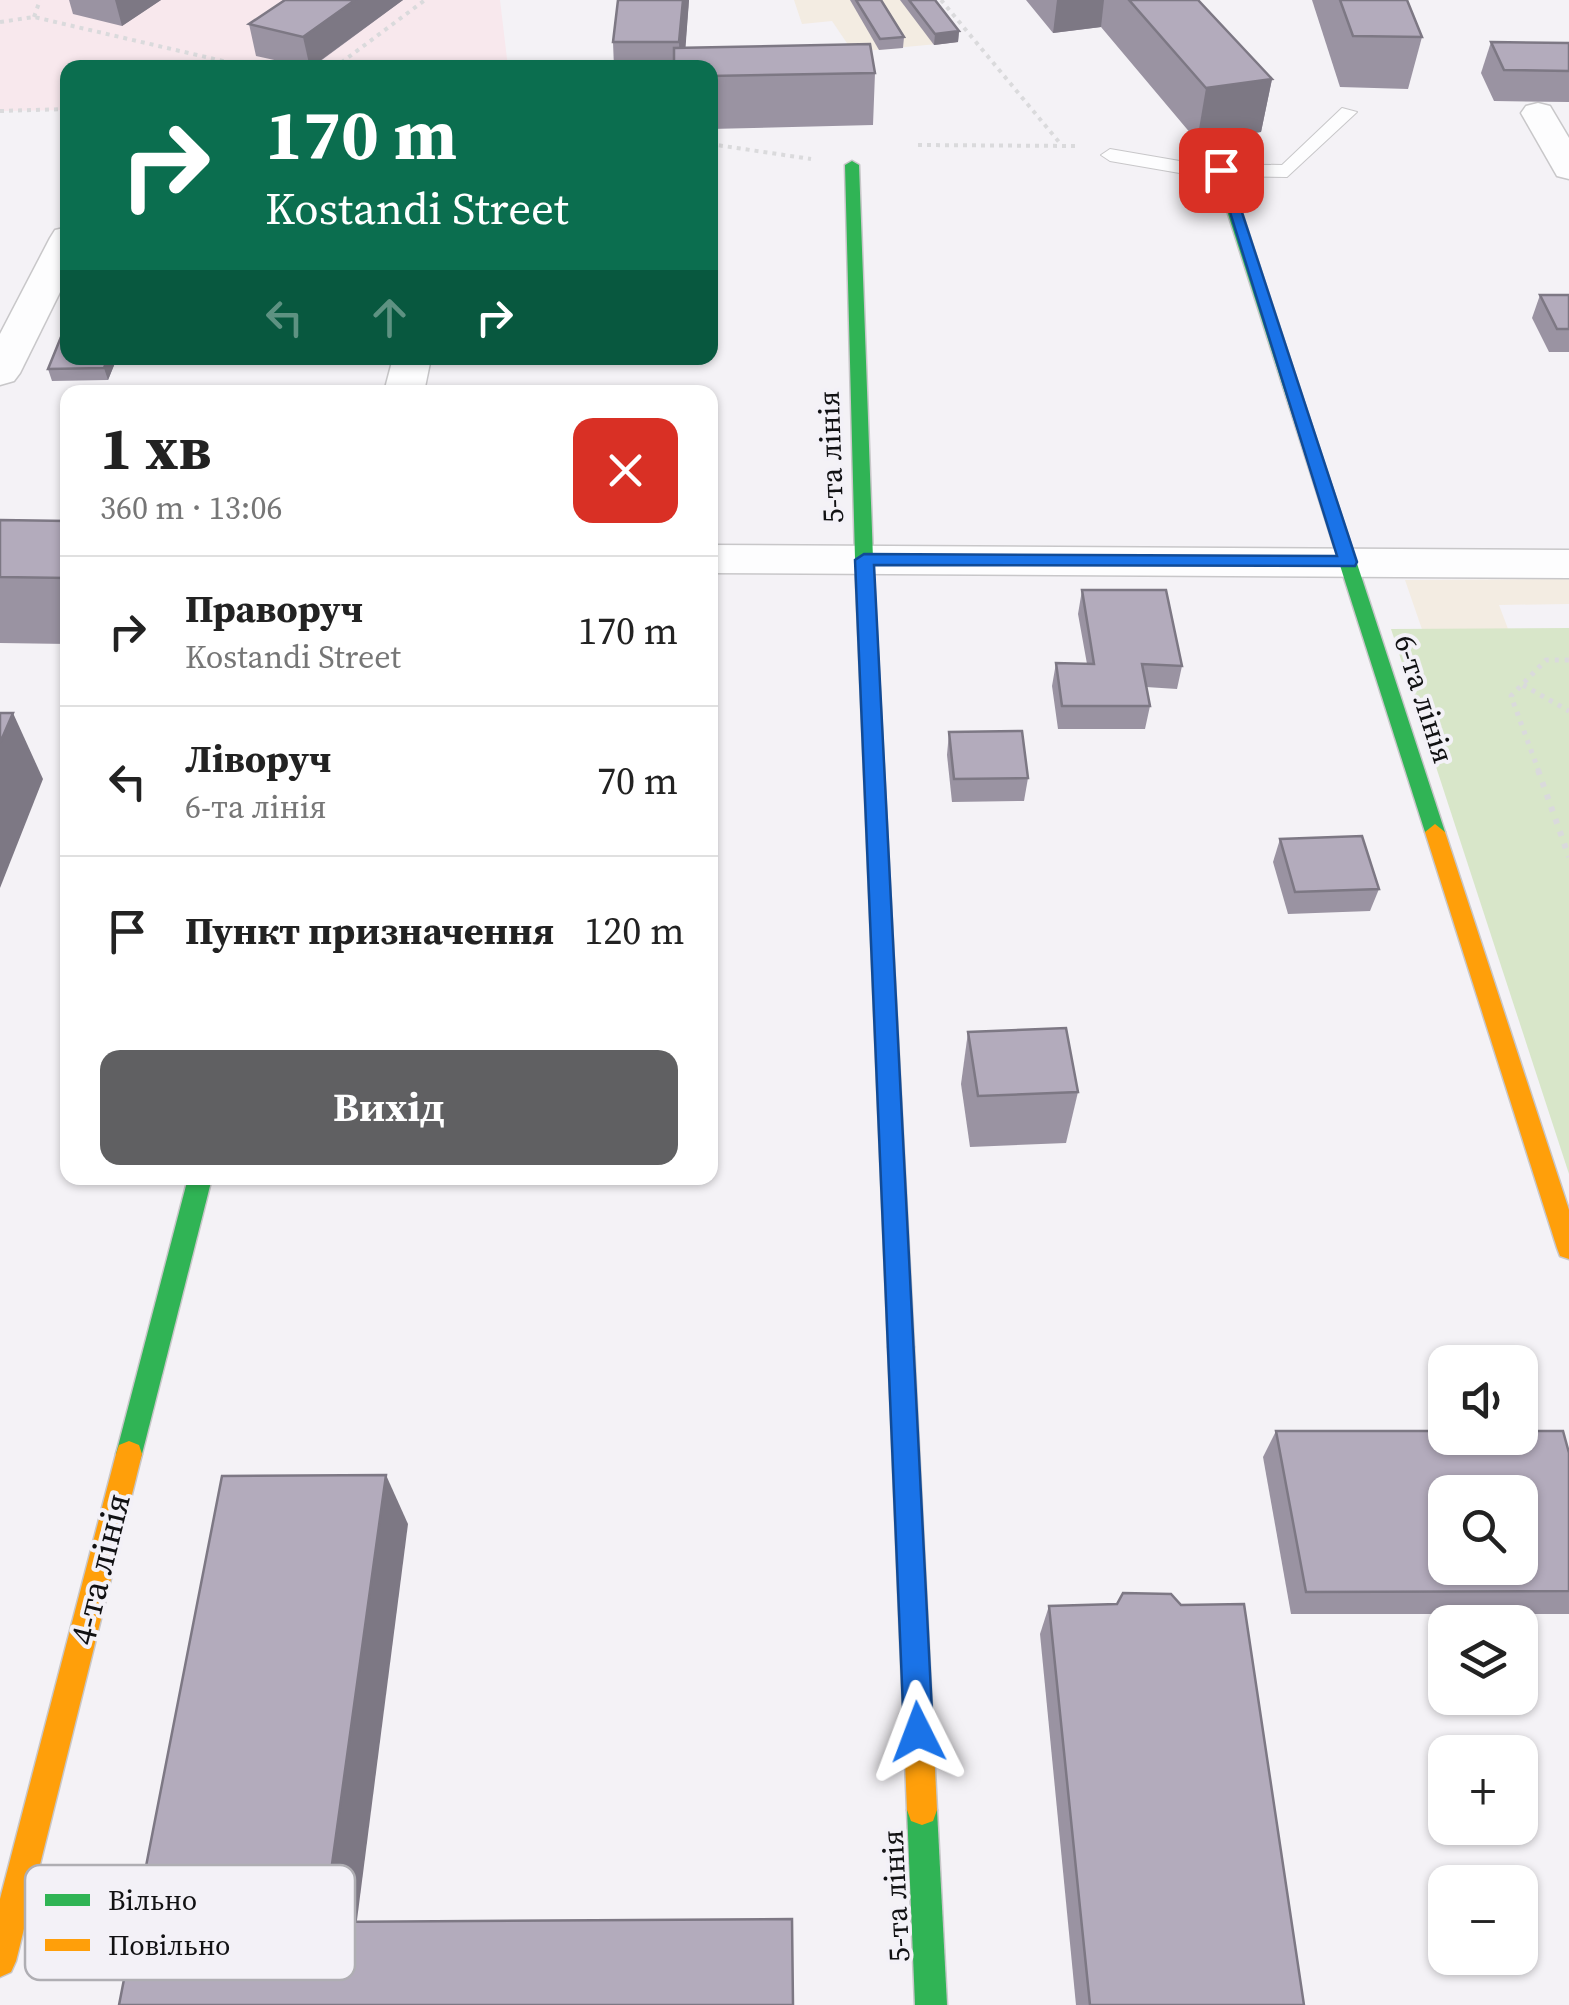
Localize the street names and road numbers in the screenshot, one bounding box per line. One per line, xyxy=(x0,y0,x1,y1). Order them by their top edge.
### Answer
street label: 5-та лінія xyxy=(808,390,853,524)
street label: 6-та лінія xyxy=(1384,629,1464,768)
street label: 4-та лінія xyxy=(58,1488,142,1650)
street label: 5-та лінія xyxy=(872,1829,919,1963)

